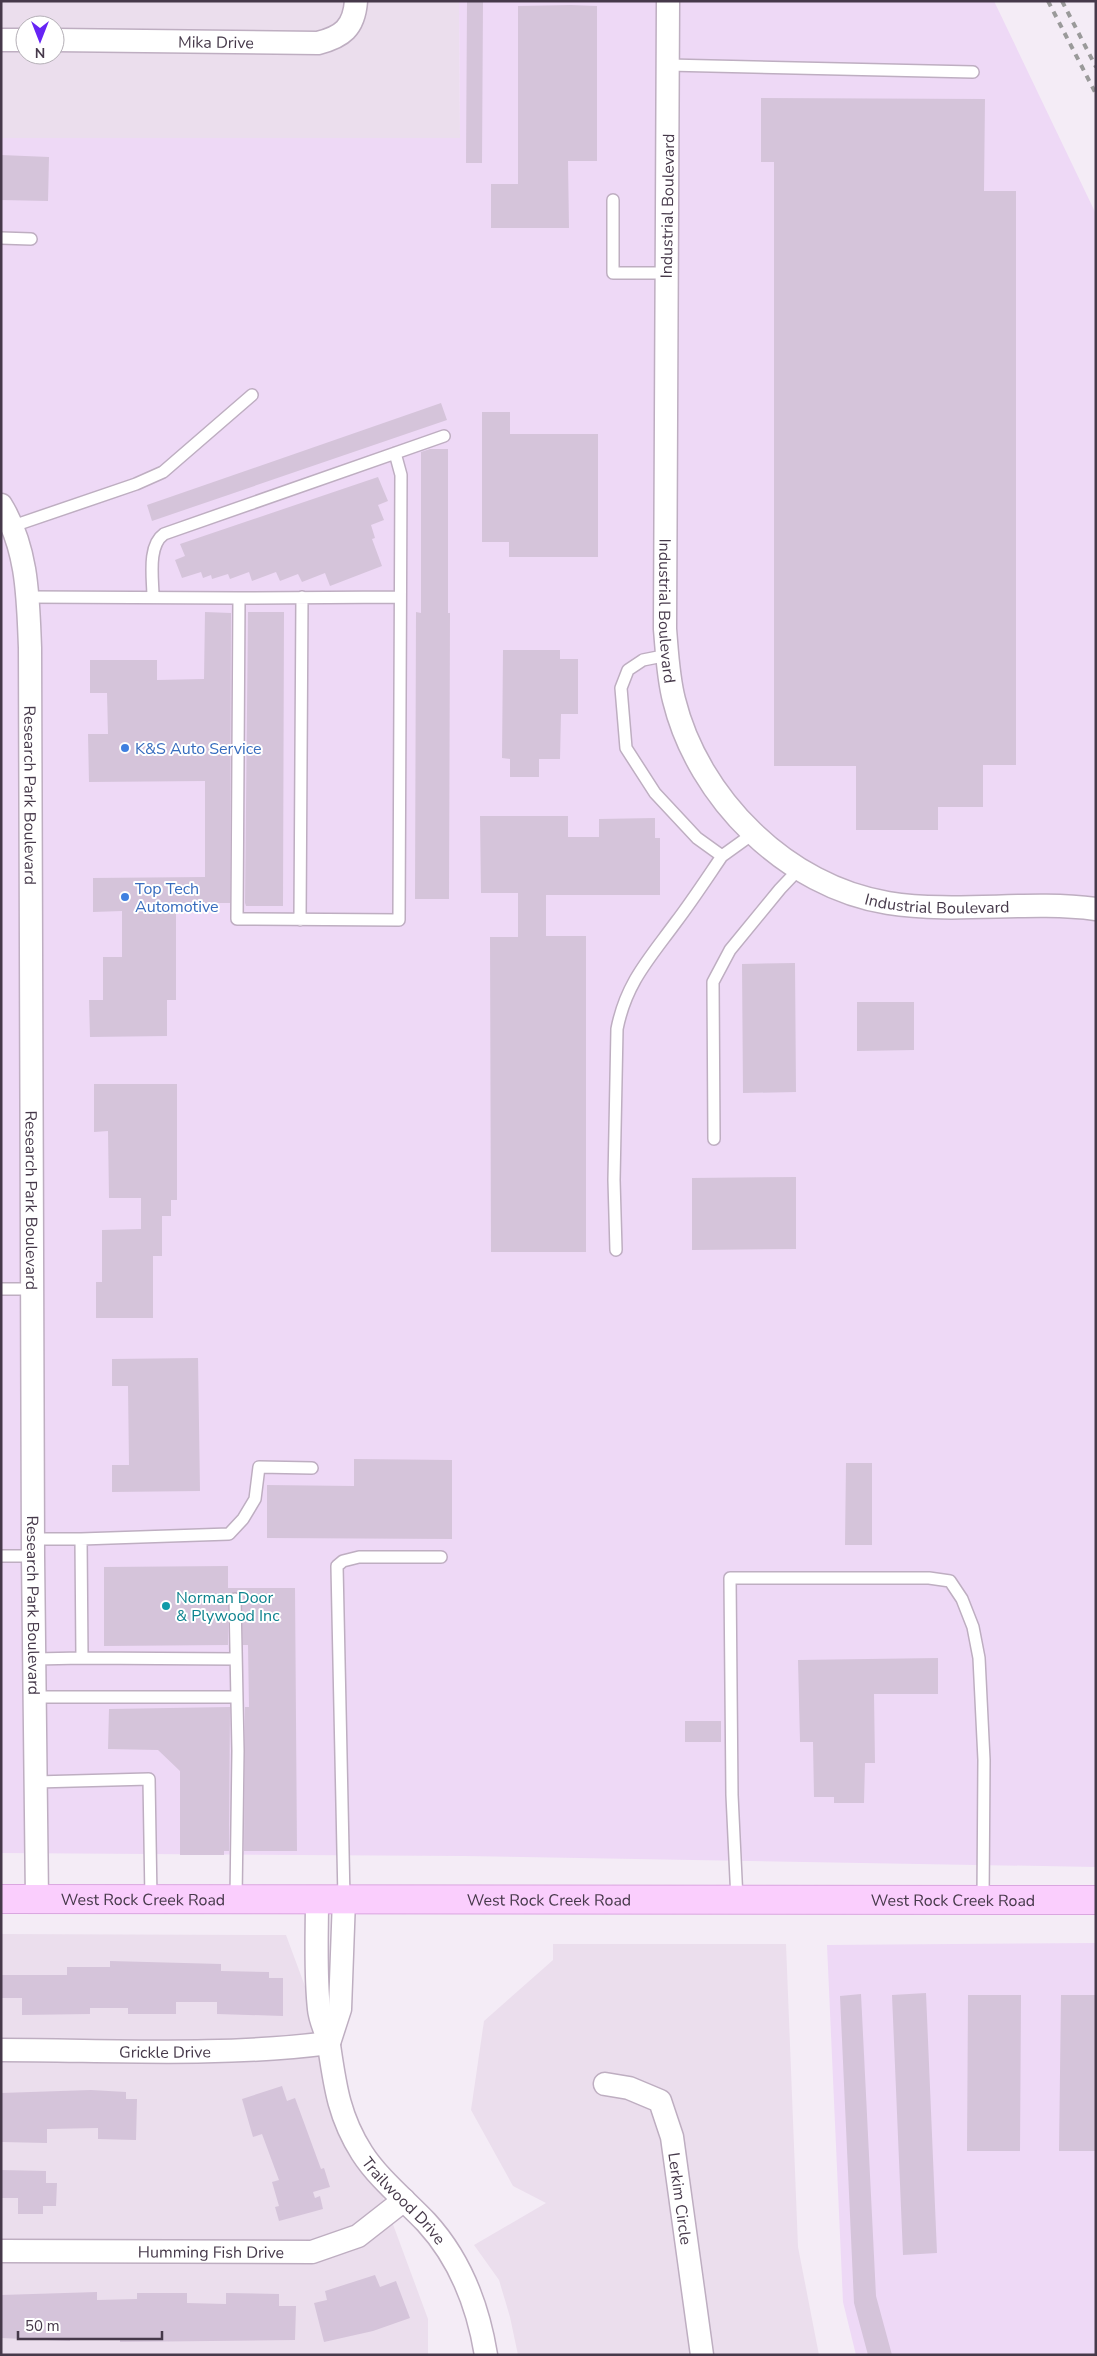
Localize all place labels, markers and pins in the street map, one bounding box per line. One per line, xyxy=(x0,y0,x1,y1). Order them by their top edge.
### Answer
place label: K&S Auto Service xyxy=(135,738,261,760)
marker: K&S Auto Service xyxy=(119,742,131,754)
place label: Top Tech Automotive xyxy=(135,878,219,918)
marker: Top Tech Automotive xyxy=(119,891,131,903)
place label: Norman Door & Plywood Inc xyxy=(176,1587,280,1627)
marker: Norman Door & Plywood Inc xyxy=(160,1600,172,1612)

